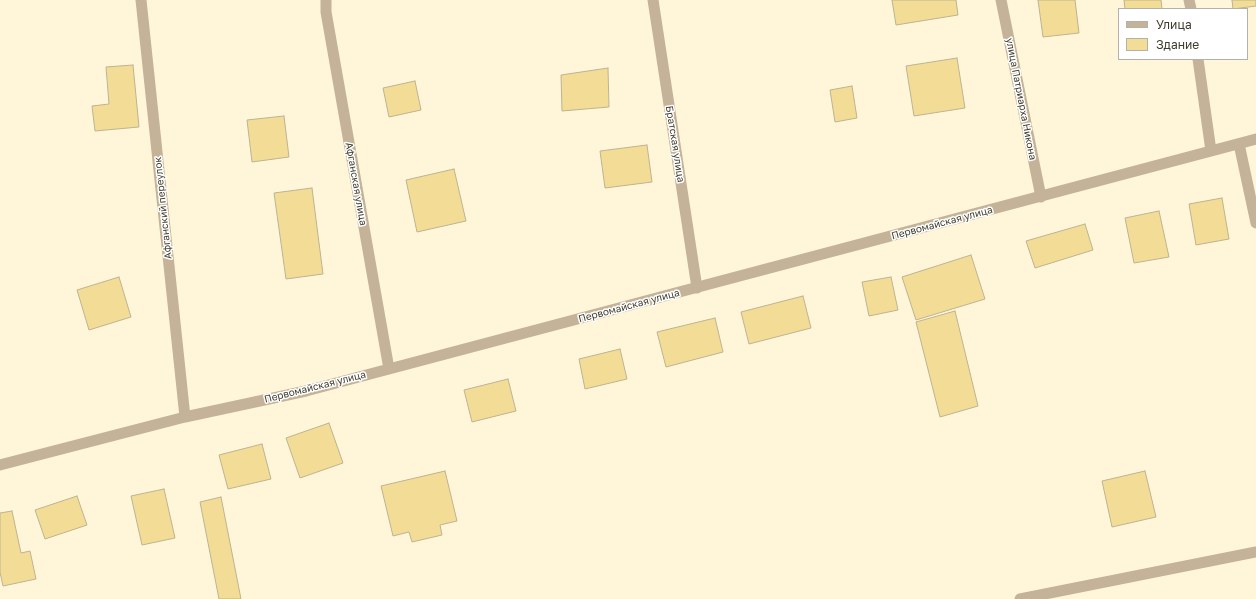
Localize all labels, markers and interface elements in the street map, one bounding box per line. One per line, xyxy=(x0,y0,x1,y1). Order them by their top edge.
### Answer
legend xyxy=(1118,8,1248,60)
text: Улица xyxy=(1156,17,1192,32)
street label: улица Патриарха Никона xyxy=(1003,37,1039,161)
text: Здание xyxy=(1156,37,1199,52)
street label: Братская улица xyxy=(663,105,687,183)
street label: Афганская улица xyxy=(343,141,369,227)
street label: Афганский переулок xyxy=(152,156,174,260)
street label: Первомайская улица xyxy=(890,204,994,242)
street label: Первомайская улица xyxy=(577,287,681,325)
street label: Первомайская улица xyxy=(263,369,367,405)

